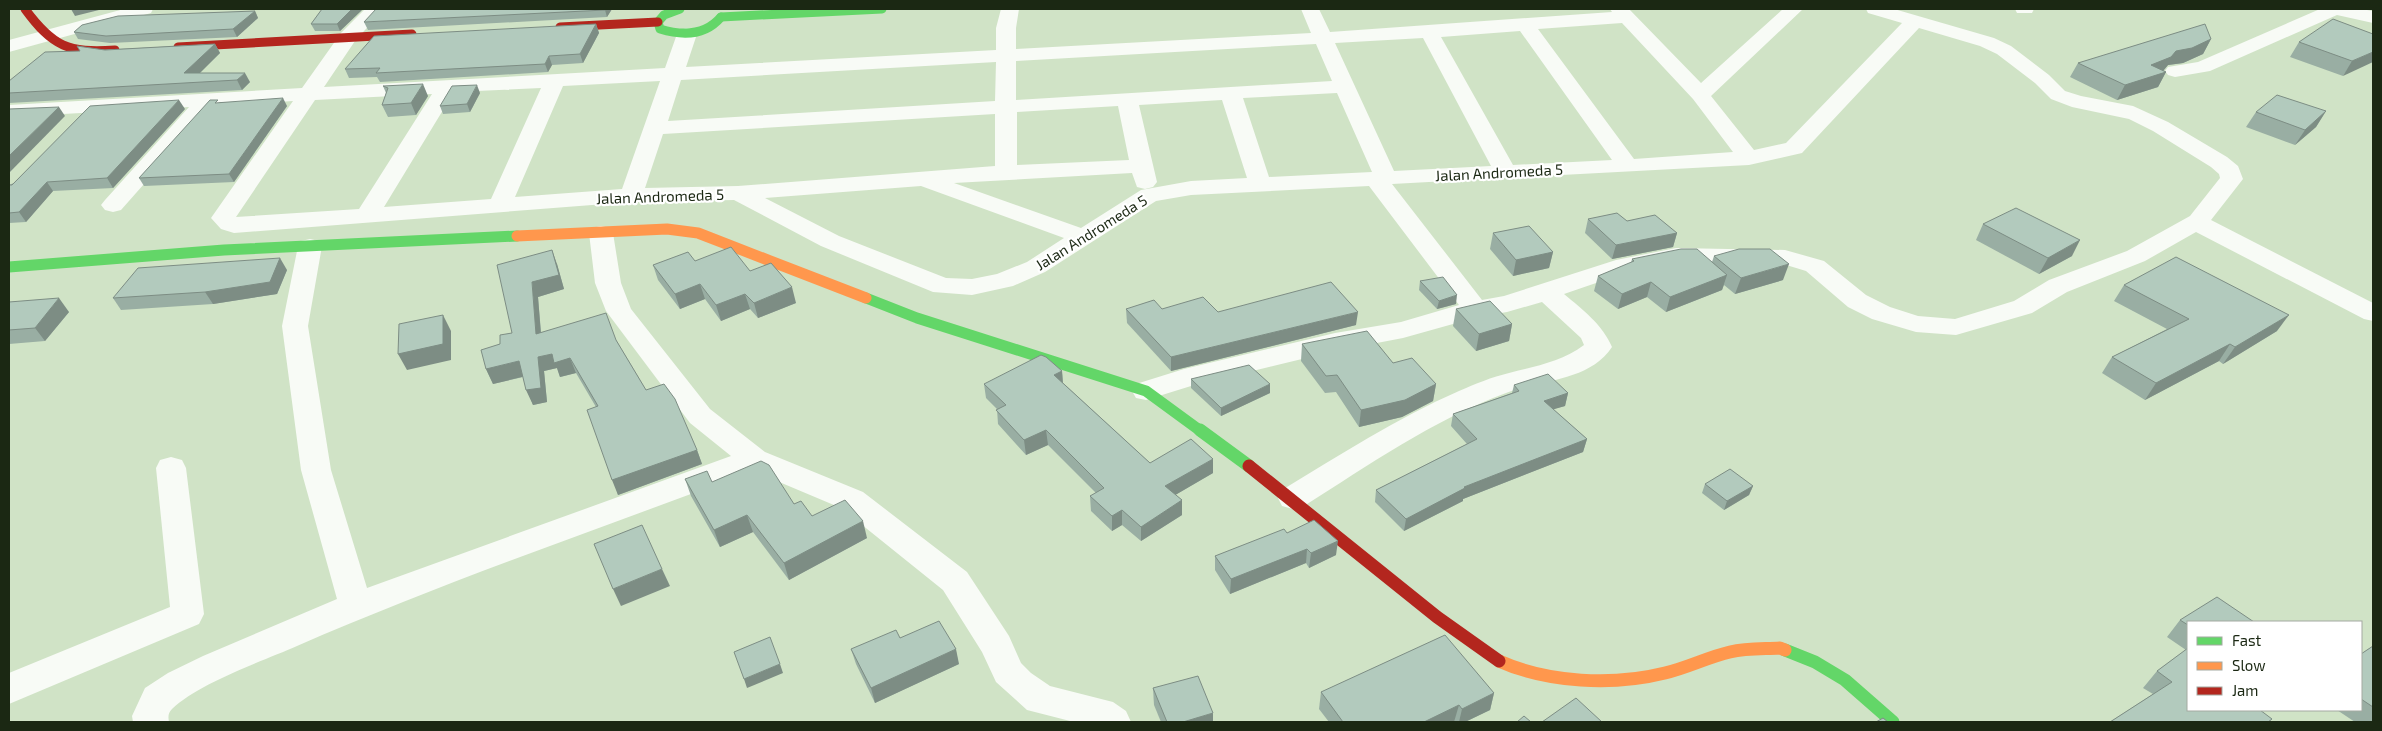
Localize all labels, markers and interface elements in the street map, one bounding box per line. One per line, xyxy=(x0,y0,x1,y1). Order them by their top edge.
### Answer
street label: Jalan Andromeda 5 xyxy=(1435,160,1563,184)
street label: Jalan Andromeda 5 xyxy=(596,185,724,207)
street label: Jalan Andromeda 5 xyxy=(1032,190,1150,274)
legend xyxy=(2187,621,2362,711)
text: Fast xyxy=(2232,631,2262,649)
text: Slow xyxy=(2232,656,2266,674)
text: Jam xyxy=(2232,681,2258,699)

